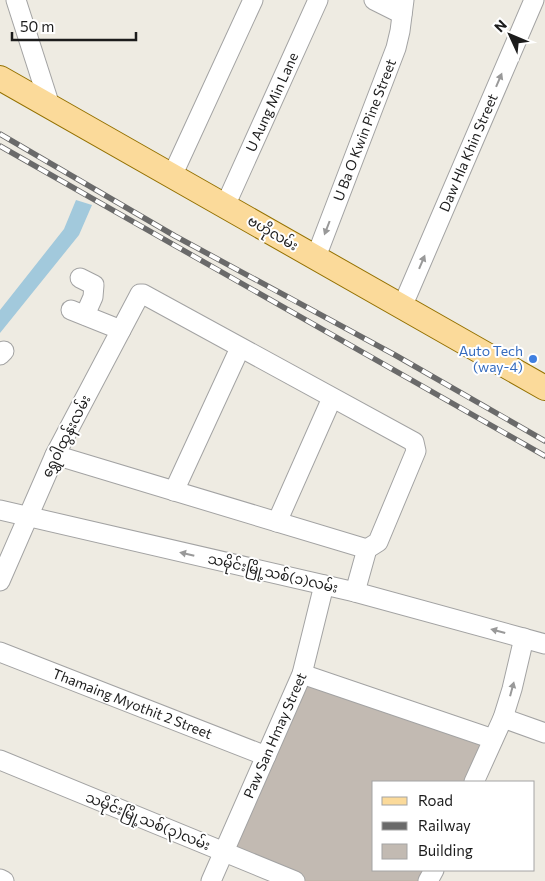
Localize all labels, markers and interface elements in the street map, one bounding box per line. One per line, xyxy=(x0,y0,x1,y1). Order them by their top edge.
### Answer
scale bar xyxy=(12,10,136,42)
north arrow xyxy=(485,10,535,60)
text: N xyxy=(491,16,510,35)
text: 50 m xyxy=(20,17,54,35)
street label: U Aung Min Lane xyxy=(242,50,301,154)
street label: U Ba O Kwin Pine Street xyxy=(329,56,399,203)
one-way arrow xyxy=(496,73,504,87)
street label: Daw Hla Khin Street xyxy=(435,91,501,214)
street label: ဗဟိုလမ်း xyxy=(243,211,302,257)
one-way arrow xyxy=(323,221,331,236)
one-way arrow xyxy=(418,255,426,269)
place label: Auto Tech (way-4) xyxy=(459,342,523,375)
marker: Auto Tech (way-4) xyxy=(527,353,539,365)
street label: ရွှေဝါထွန်းလမ်း xyxy=(37,391,97,482)
street label: သမိုင်းမြို့သစ်(၁)လမ်း xyxy=(205,548,340,600)
one-way arrow xyxy=(180,550,195,558)
one-way arrow xyxy=(490,627,506,635)
street label: Thamaing Myothit 2 Street xyxy=(50,664,215,742)
street label: Paw San Hmay Street xyxy=(239,670,310,801)
one-way arrow xyxy=(508,681,516,696)
legend xyxy=(372,781,535,871)
street label: သမိုင်းမြို့သစ်(၃)လမ်း xyxy=(82,787,213,857)
text: Road xyxy=(418,791,453,809)
text: Railway xyxy=(418,816,471,834)
text: Building xyxy=(418,841,473,859)

